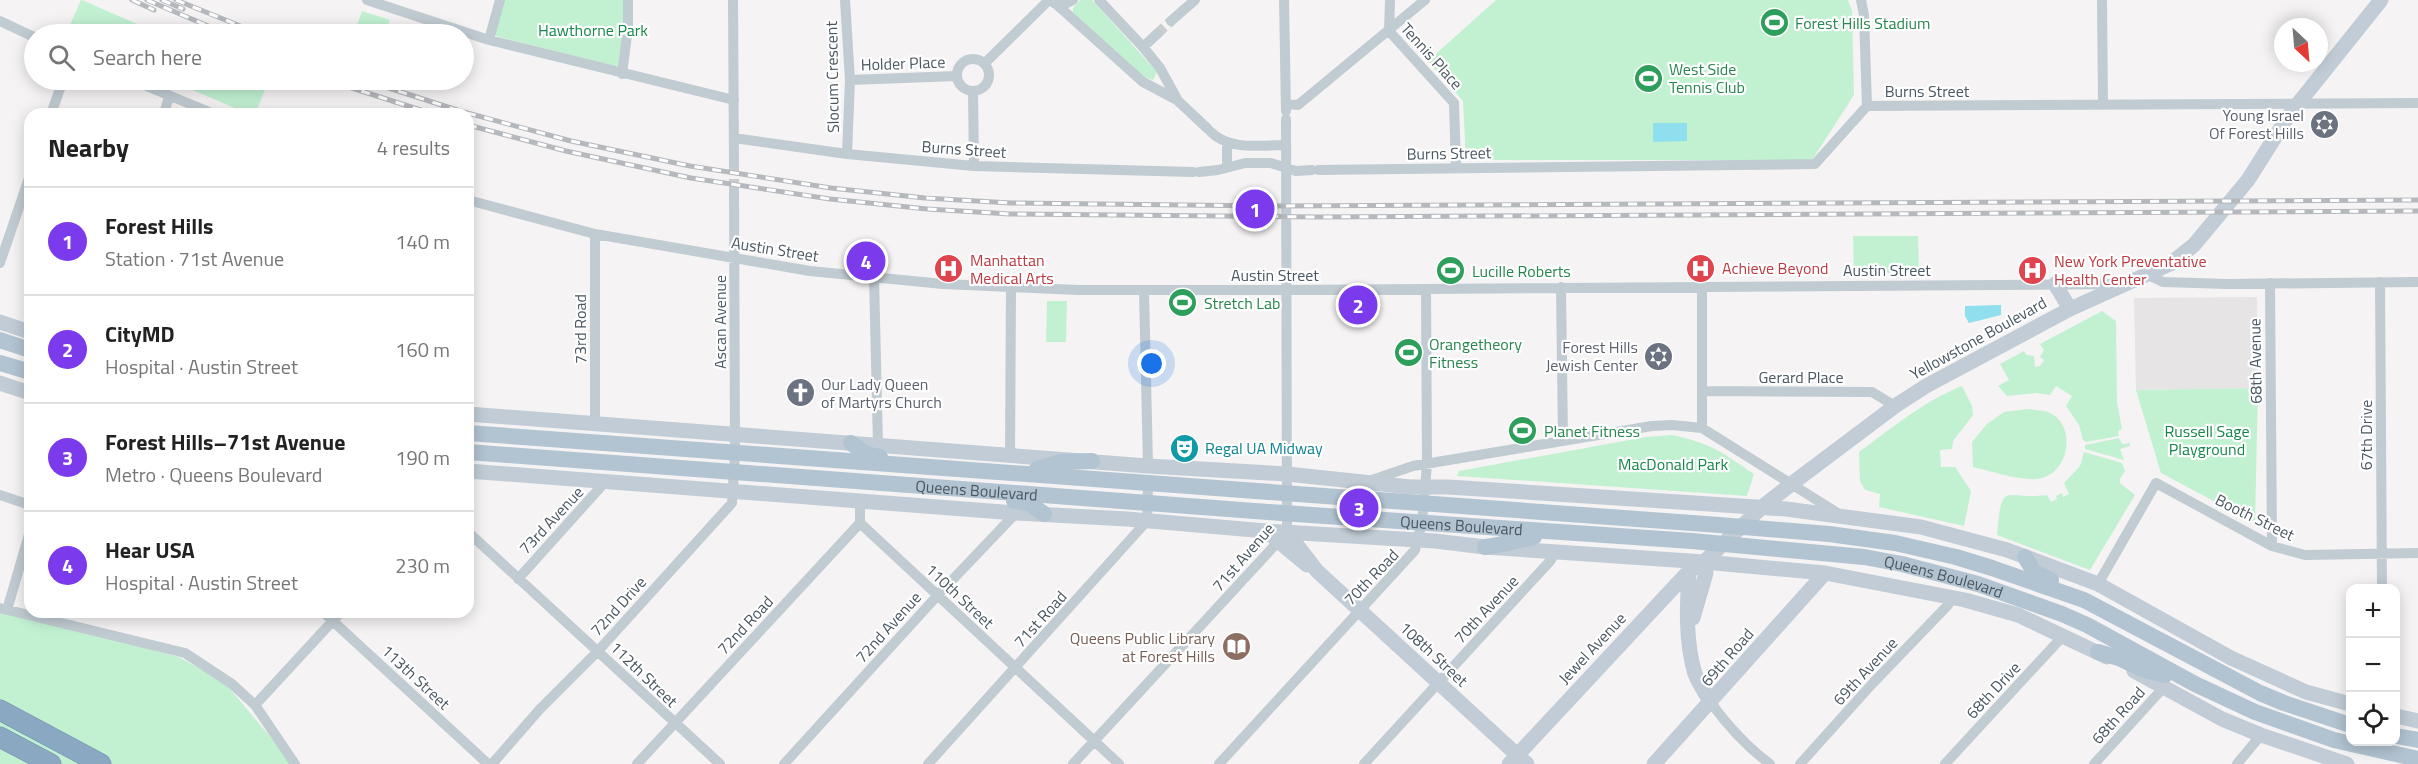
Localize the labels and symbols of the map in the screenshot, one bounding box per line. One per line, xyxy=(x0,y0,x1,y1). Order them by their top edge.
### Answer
sports icon: Forest Hills Stadium xyxy=(1758,7,1790,39)
place label: Forest Hills Stadium xyxy=(1795,11,1930,35)
street label: Tennis Place xyxy=(1395,17,1469,95)
park label: Hawthorne Park xyxy=(538,18,648,42)
north arrow xyxy=(2274,18,2328,72)
street label: Slocum Crescent xyxy=(819,20,845,133)
street label: Holder Place xyxy=(860,50,946,76)
place label: West Side Tennis Club xyxy=(1669,57,1745,99)
sports icon: West Side Tennis Club xyxy=(1632,62,1664,94)
street label: Burns Street xyxy=(1885,79,1970,103)
place label: Young Israel Of Forest Hills xyxy=(2209,103,2304,145)
synagogue icon: Young Israel Of Forest Hills xyxy=(2309,108,2341,140)
street label: Burns Street xyxy=(921,134,1007,164)
street label: Burns Street xyxy=(1406,140,1492,166)
pin: 1 xyxy=(1236,186,1274,232)
street label: Austin Street xyxy=(730,230,821,268)
pin: 4 xyxy=(846,238,886,284)
place label: Manhattan Medical Arts xyxy=(970,248,1054,290)
place label: New York Preventative Health Center xyxy=(2054,249,2206,291)
hospital icon: Achieve Beyond xyxy=(1685,252,1717,284)
hospital icon: Manhattan Medical Arts xyxy=(933,253,965,285)
hospital icon: New York Preventative Health Center xyxy=(2017,254,2049,286)
sports icon: Lucille Roberts xyxy=(1435,255,1467,287)
place label: Achieve Beyond xyxy=(1722,256,1829,280)
street label: Austin Street xyxy=(1843,258,1931,282)
place label: Lucille Roberts xyxy=(1472,259,1571,283)
street label: Austin Street xyxy=(1231,263,1319,287)
street label: Ascan Avenue xyxy=(708,275,732,369)
pin: 2 xyxy=(1338,282,1378,328)
sports icon: Stretch Lab xyxy=(1167,287,1199,319)
street label: Yellowstone Boulevard xyxy=(1905,290,2051,386)
place label: Stretch Lab xyxy=(1204,291,1280,315)
street label: 73rd Road xyxy=(568,294,592,364)
street label: 68th Avenue xyxy=(2242,318,2268,404)
place label: Orangetheory Fitness xyxy=(1429,332,1522,374)
place label: Forest Hills Jewish Center xyxy=(1546,335,1638,377)
sports icon: Orangetheory Fitness xyxy=(1392,337,1424,369)
synagogue icon: Forest Hills Jewish Center xyxy=(1643,340,1675,372)
your location xyxy=(1137,349,1166,378)
street label: Gerard Place xyxy=(1759,365,1843,389)
place label: Our Lady Queen of Martyrs Church xyxy=(821,372,942,414)
church icon: Our Lady Queen of Martyrs Church xyxy=(784,377,816,409)
street label: 67th Drive xyxy=(2354,400,2378,470)
sports icon: Planet Fitness xyxy=(1507,415,1539,447)
place label: Planet Fitness xyxy=(1544,419,1640,443)
park label: Russell Sage Playground xyxy=(2164,419,2250,461)
theatre icon: Regal UA Midway xyxy=(1168,432,1200,464)
place label: Regal UA Midway xyxy=(1205,436,1323,460)
park label: MacDonald Park xyxy=(1618,452,1728,476)
street label: Queens Boulevard xyxy=(914,474,1039,507)
street label: 73rd Avenue xyxy=(513,481,589,559)
pin: 3 xyxy=(1340,486,1378,530)
street label: Booth Street xyxy=(2211,487,2299,547)
street label: Queens Boulevard xyxy=(1399,509,1523,541)
street label: 71st Avenue xyxy=(1206,517,1280,597)
street label: 70th Road xyxy=(1338,543,1404,611)
street label: Queens Boulevard xyxy=(1882,549,2007,604)
street label: 110th Street xyxy=(920,558,1000,634)
street label: 70th Avenue xyxy=(1448,569,1524,649)
street label: 72nd Drive xyxy=(584,571,652,641)
street label: 71st Road xyxy=(1008,585,1072,653)
street label: 72nd Avenue xyxy=(849,586,927,668)
street label: 72nd Road xyxy=(711,590,779,660)
street label: Jewel Avenue xyxy=(1553,607,1631,689)
street label: 108th Street xyxy=(1394,616,1474,692)
street label: 69th Road xyxy=(1695,623,1759,691)
place label: Queens Public Library at Forest Hills xyxy=(1070,626,1215,668)
library icon: Queens Public Library at Forest Hills xyxy=(1220,631,1252,663)
street label: 69th Avenue xyxy=(1827,631,1903,711)
street label: 112th Street xyxy=(605,636,683,713)
street label: 113th Street xyxy=(376,639,456,715)
street label: 68th Drive xyxy=(1960,656,2026,724)
street label: 68th Road xyxy=(2086,681,2150,749)

